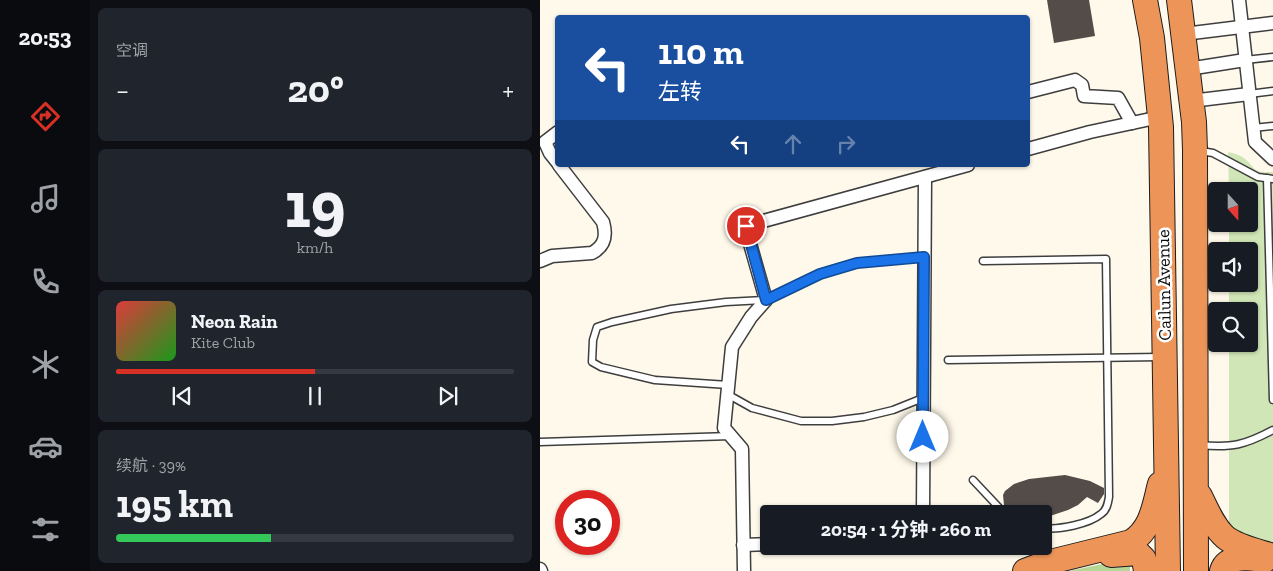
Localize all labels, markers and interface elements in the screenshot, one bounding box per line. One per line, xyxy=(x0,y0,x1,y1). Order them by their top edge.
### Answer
text: 20:53 xyxy=(18,24,72,51)
text: 110 m xyxy=(658,31,744,73)
icon: left xyxy=(575,35,640,100)
text: 空调 xyxy=(116,41,148,60)
text: 20° xyxy=(288,66,344,112)
text: − xyxy=(116,74,129,107)
text: + xyxy=(502,74,514,107)
text: 左转 xyxy=(658,78,702,105)
icon: directions xyxy=(28,99,63,134)
icon: left xyxy=(726,130,754,158)
icon: ahead xyxy=(779,130,807,158)
icon: right xyxy=(832,130,860,158)
text: 19 xyxy=(284,166,346,244)
icon: music xyxy=(28,181,63,216)
north arrow xyxy=(1208,182,1258,232)
map controls xyxy=(1208,182,1258,352)
pin xyxy=(725,205,767,247)
icon: arrive xyxy=(732,212,760,240)
street label: Cailun Avenue xyxy=(1152,229,1176,341)
text: km/h xyxy=(297,238,333,257)
button: sound xyxy=(1208,242,1258,292)
icon: phone xyxy=(28,264,63,299)
button: search xyxy=(1208,302,1258,352)
text: Neon Rain xyxy=(191,310,278,333)
text: Kite Club xyxy=(191,333,255,352)
icon: climate xyxy=(28,347,63,382)
icon: previous xyxy=(168,382,196,410)
icon: pause xyxy=(301,382,329,410)
icon: next xyxy=(434,382,462,410)
position arrow xyxy=(896,410,948,462)
icon: car xyxy=(28,429,63,464)
text: 续航 · 39% xyxy=(116,456,186,475)
text: 195 km xyxy=(116,481,233,527)
speed limit sign: 30 xyxy=(555,490,620,555)
icon: filters xyxy=(28,512,63,547)
text: 20:54 · 1 分钟 · 260 m xyxy=(821,518,991,541)

